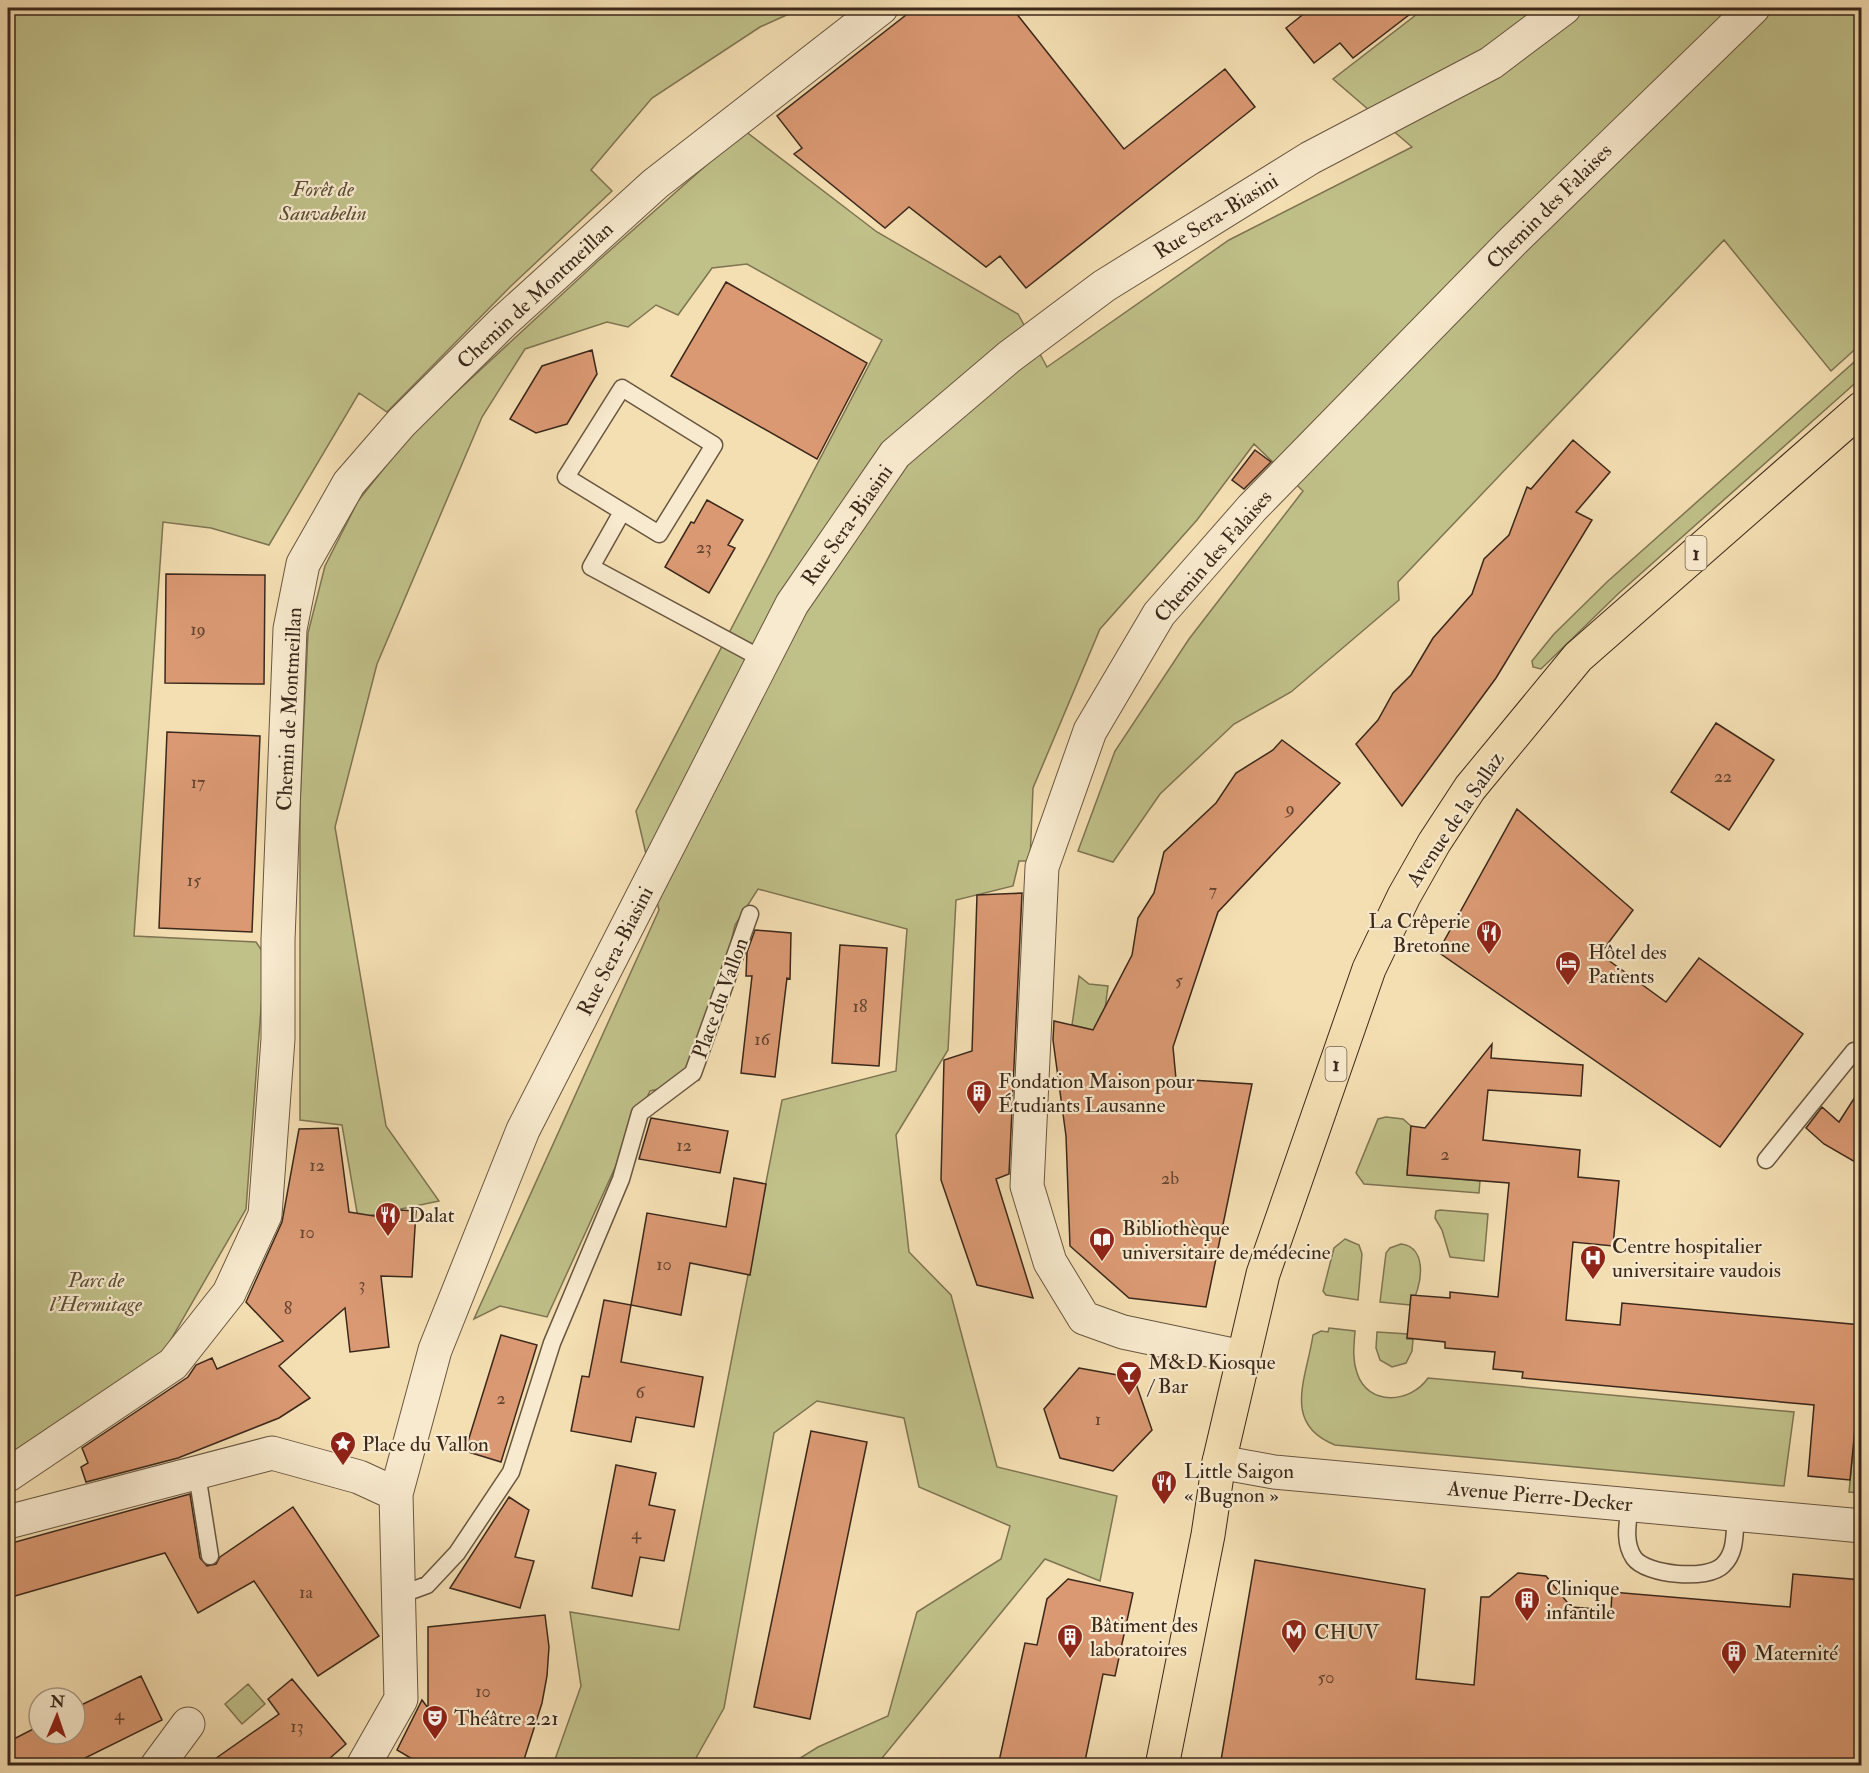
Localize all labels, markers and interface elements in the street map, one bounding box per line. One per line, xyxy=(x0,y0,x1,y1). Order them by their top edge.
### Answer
street label: Chemin des Falaises xyxy=(1481,138,1618,275)
street label: Rue Sera-Biasini xyxy=(1149,167,1284,265)
park label: Forêt de Sauvabelin xyxy=(278,176,367,227)
street label: Chemin de Montmeillan xyxy=(451,216,619,375)
street label: Rue Sera-Biasini xyxy=(796,459,899,591)
street label: Chemin des Falaises xyxy=(1148,484,1278,628)
house number: 23 xyxy=(696,536,712,559)
road number: 1 xyxy=(1686,536,1706,570)
street label: Chemin de Montmeillan xyxy=(271,606,308,812)
house number: 19 xyxy=(190,618,206,641)
street label: Avenue de la Sallaz xyxy=(1400,747,1511,893)
house number: 22 xyxy=(1714,765,1732,788)
house number: 17 xyxy=(191,771,205,794)
house number: 9 xyxy=(1283,797,1295,820)
house number: 15 xyxy=(187,869,201,892)
house number: 7 xyxy=(1209,879,1217,902)
street label: Rue Sera-Biasini xyxy=(571,882,660,1021)
place label: La Crêperie Bretonne xyxy=(1369,908,1470,959)
restaurant icon: La Crêperie Bretonne xyxy=(1474,918,1504,956)
street label: Place du Vallon xyxy=(686,934,755,1062)
place label: Hôtel des Patients xyxy=(1588,939,1667,990)
hotel icon: Hôtel des Patients xyxy=(1553,949,1583,987)
house number: 5 xyxy=(1175,969,1183,992)
house number: 18 xyxy=(853,995,867,1018)
house number: 16 xyxy=(754,1028,771,1051)
road number: 1 xyxy=(1326,1047,1346,1081)
place label: Fondation Maison pour Étudiants Lausanne xyxy=(998,1068,1195,1119)
building icon: Fondation Maison pour Étudiants Lausanne xyxy=(964,1078,994,1116)
house number: 12 xyxy=(676,1134,692,1157)
house number: 2 xyxy=(1440,1143,1450,1166)
house number: 12 xyxy=(309,1154,325,1177)
house number: 2b xyxy=(1161,1167,1179,1190)
restaurant icon: Dalat xyxy=(373,1200,403,1238)
place label: Dalat xyxy=(408,1202,455,1229)
place label: Bibliothèque universitaire de médecine xyxy=(1122,1215,1331,1266)
house number: 10 xyxy=(299,1221,315,1244)
library icon: Bibliothèque universitaire de médecine xyxy=(1087,1225,1117,1263)
place label: Centre hospitalier universitaire vaudois xyxy=(1612,1233,1781,1284)
hospital icon: Centre hospitalier universitaire vaudois xyxy=(1578,1243,1608,1281)
house number: 10 xyxy=(656,1253,672,1276)
park label: Parc de l'Hermitage xyxy=(49,1267,143,1318)
house number: 3 xyxy=(359,1273,365,1296)
house number: 8 xyxy=(284,1297,292,1320)
place label: M&D Kiosque / Bar xyxy=(1146,1349,1276,1400)
bar icon: M&D Kiosque / Bar xyxy=(1114,1359,1144,1397)
house number: 6 xyxy=(635,1381,645,1404)
house number: 2 xyxy=(496,1387,506,1410)
house number: 1 xyxy=(1095,1408,1101,1431)
place icon: Place du Vallon xyxy=(328,1429,358,1467)
place label: Place du Vallon xyxy=(362,1431,489,1458)
place label: Little Saigon « Bugnon » xyxy=(1184,1458,1294,1509)
restaurant icon: Little Saigon « Bugnon » xyxy=(1149,1468,1179,1506)
street label: Avenue Pierre-Decker xyxy=(1445,1475,1634,1518)
house number: 4 xyxy=(631,1522,642,1545)
place label: Clinique infantile xyxy=(1546,1575,1619,1626)
house number: 1a xyxy=(299,1581,314,1604)
building icon: Clinique infantile xyxy=(1512,1585,1542,1623)
place label: Bâtiment des laboratoires xyxy=(1090,1612,1198,1663)
metro station icon: CHUV xyxy=(1279,1617,1309,1655)
place label: CHUV xyxy=(1314,1619,1380,1646)
building icon: Bâtiment des laboratoires xyxy=(1055,1622,1085,1660)
building icon: Maternité xyxy=(1719,1638,1749,1676)
place label: Maternité xyxy=(1754,1640,1838,1667)
house number: 50 xyxy=(1318,1666,1334,1689)
house number: 10 xyxy=(475,1680,491,1703)
north arrow xyxy=(27,1686,87,1746)
text: N xyxy=(49,1692,66,1712)
house number: 4 xyxy=(114,1703,125,1726)
theatre icon: Théâtre 2.21 xyxy=(420,1703,450,1741)
place label: Théâtre 2.21 xyxy=(454,1705,559,1732)
house number: 13 xyxy=(290,1715,304,1738)

